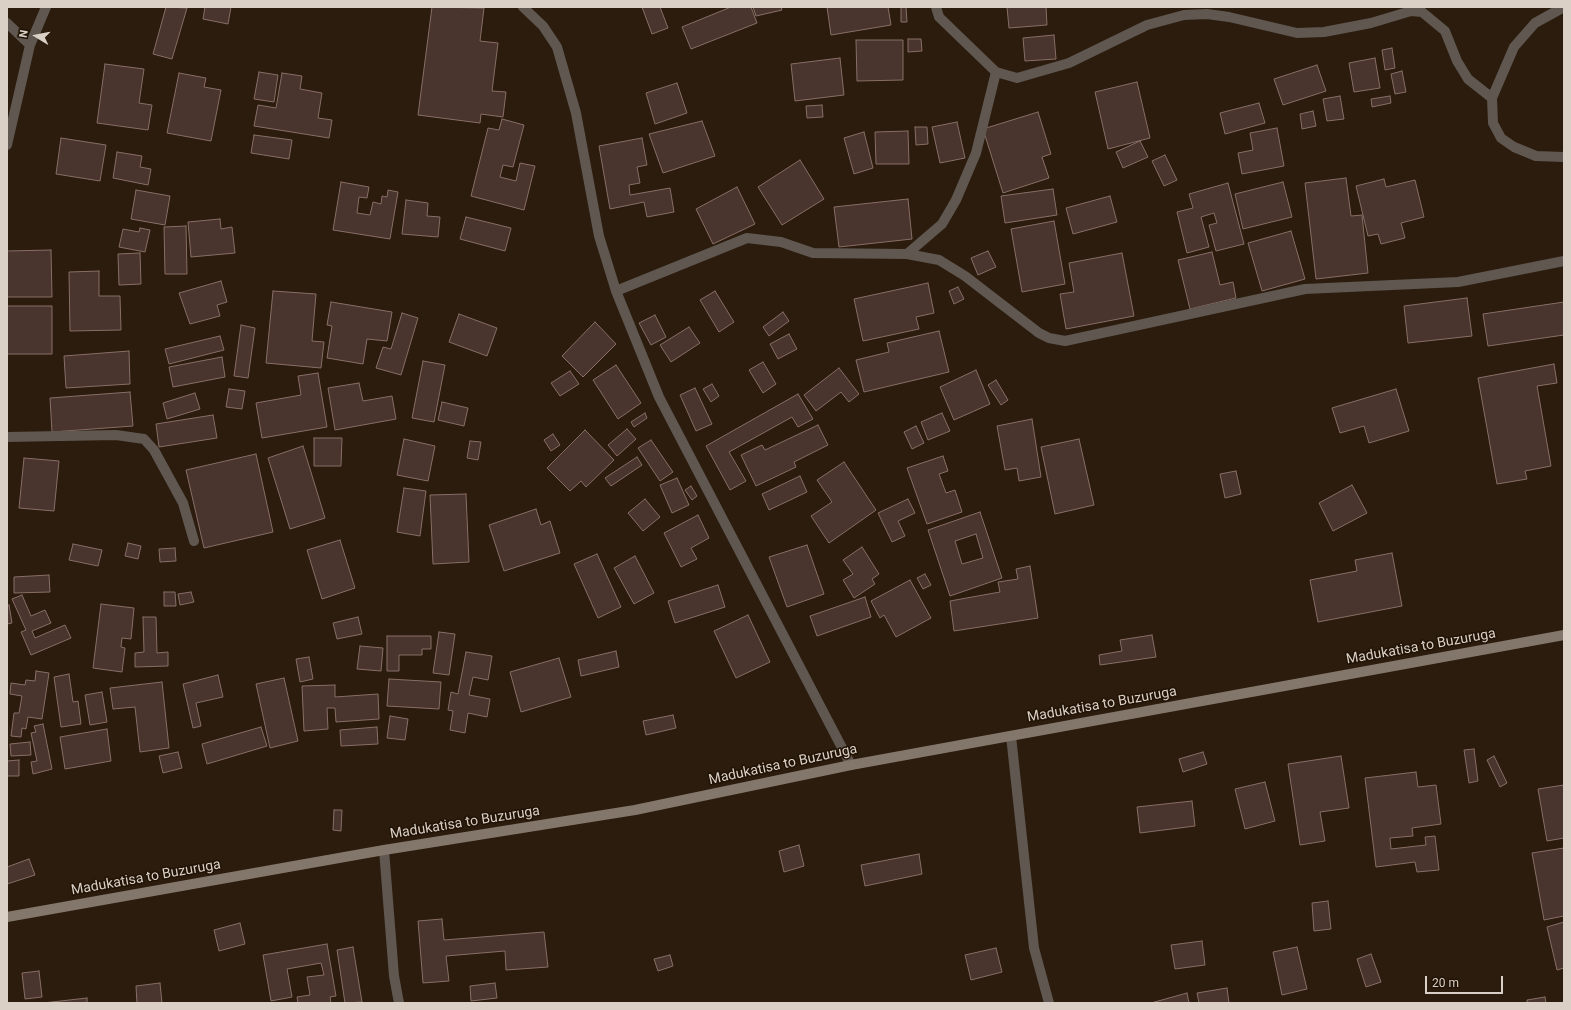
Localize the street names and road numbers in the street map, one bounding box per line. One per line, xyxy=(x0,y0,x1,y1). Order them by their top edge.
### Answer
street label: Madukatisa to Buzuruga xyxy=(1345,626,1497,668)
street label: Madukatisa to Buzuruga xyxy=(1026,684,1178,726)
street label: Madukatisa to Buzuruga xyxy=(707,741,859,789)
street label: Madukatisa to Buzuruga xyxy=(389,803,541,843)
street label: Madukatisa to Buzuruga xyxy=(70,857,222,899)

